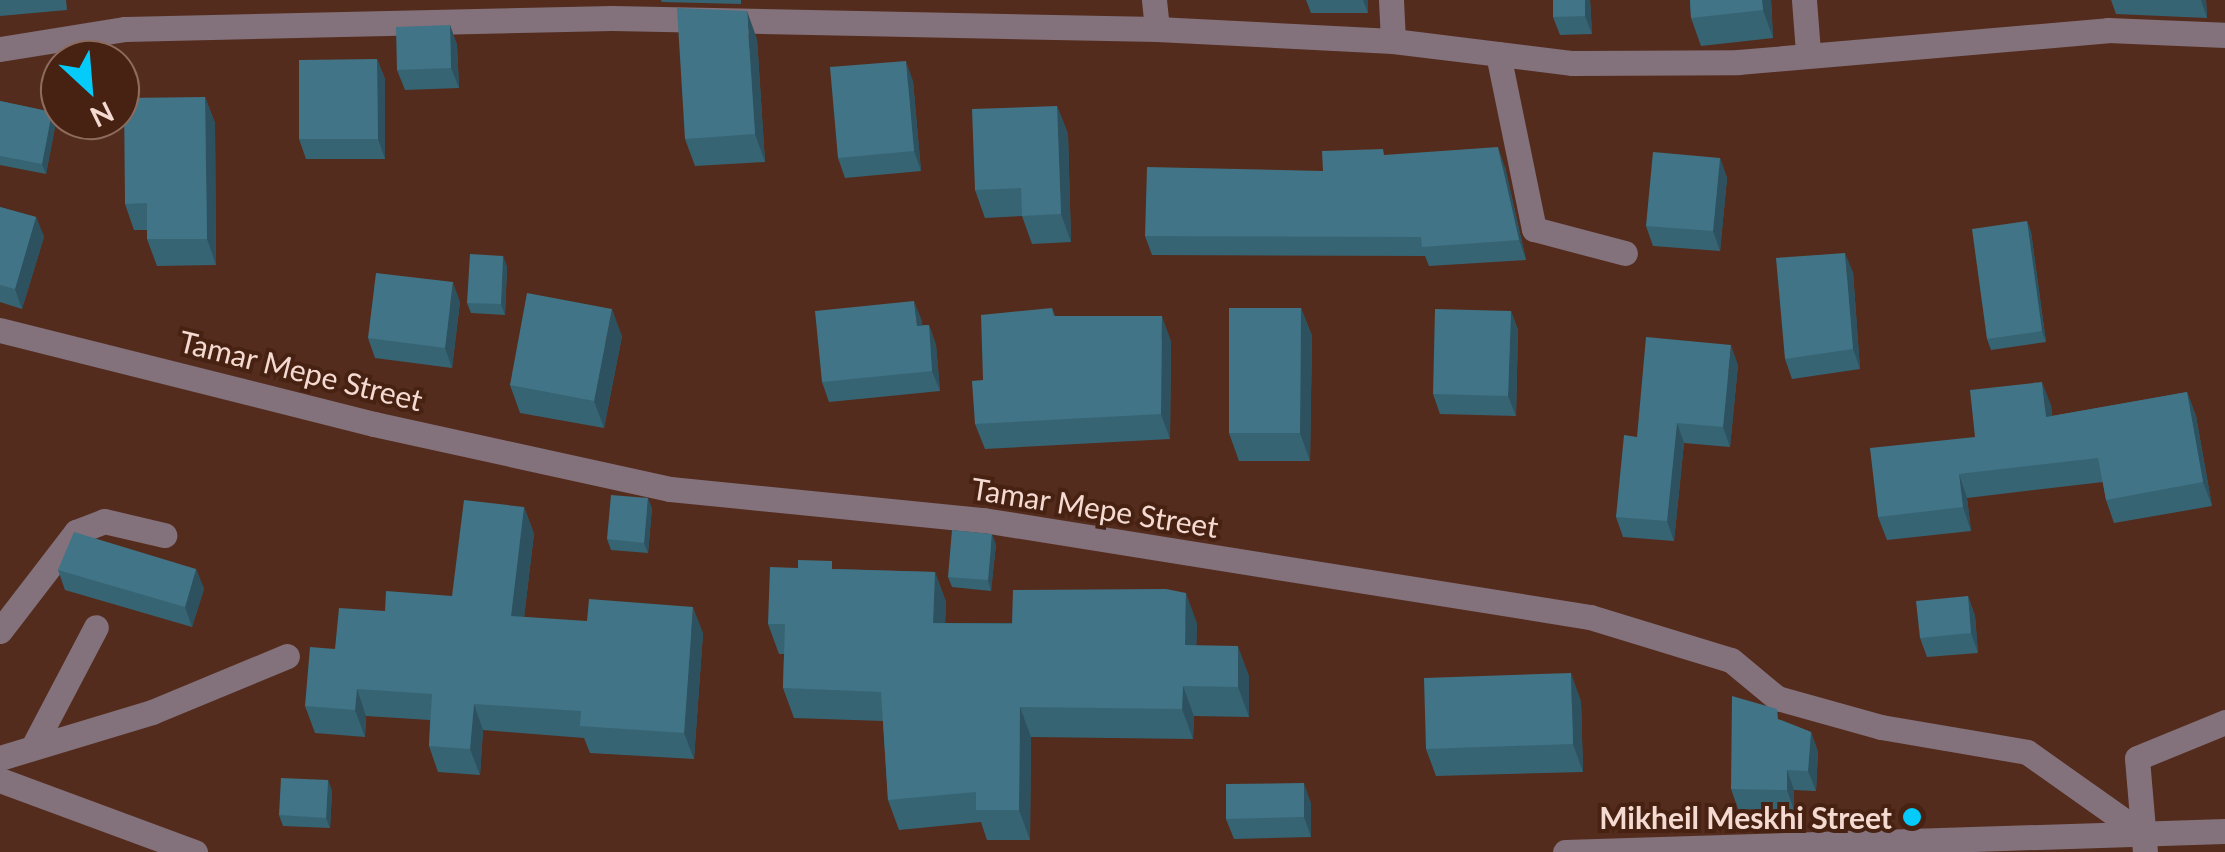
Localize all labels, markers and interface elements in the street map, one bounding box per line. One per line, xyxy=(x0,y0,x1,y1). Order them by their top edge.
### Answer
north arrow xyxy=(40,40,140,140)
text: N xyxy=(85,95,119,135)
street label: Tamar Mepe Street xyxy=(175,322,427,418)
street label: Tamar Mepe Street xyxy=(969,470,1221,544)
place label: Mikheil Meskhi Street xyxy=(1599,799,1892,835)
marker: Mikheil Meskhi Street xyxy=(1901,806,1923,828)

